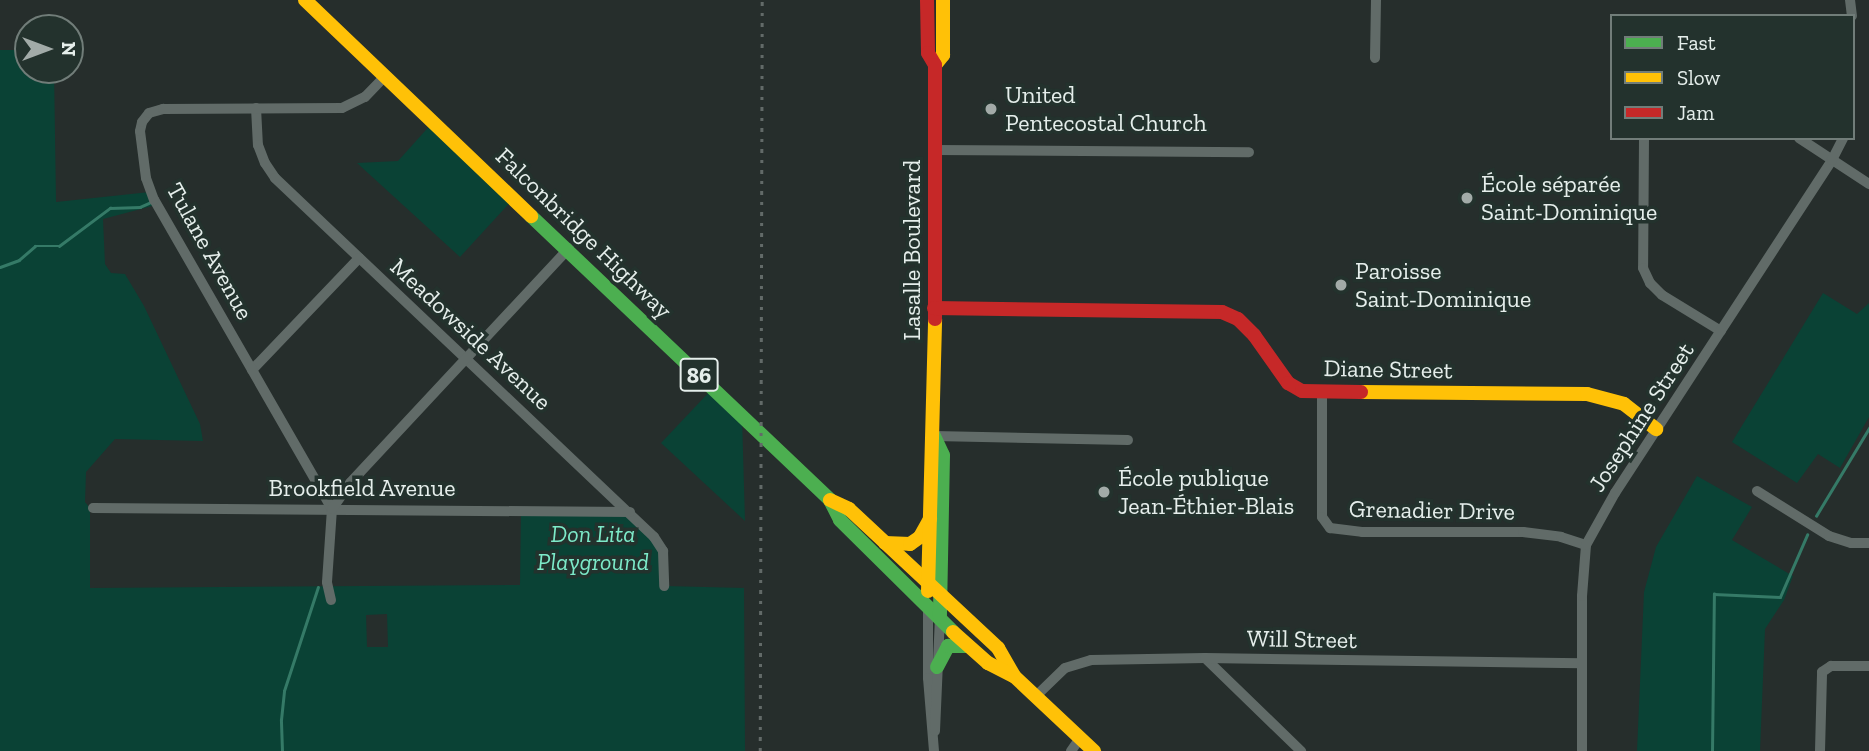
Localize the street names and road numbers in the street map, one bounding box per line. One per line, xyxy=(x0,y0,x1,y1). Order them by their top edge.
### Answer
street label: Falconbridge Highway xyxy=(490,142,678,324)
street label: Lasalle Boulevard xyxy=(898,160,926,340)
street label: Tulane Avenue xyxy=(160,177,260,325)
street label: Meadowside Avenue xyxy=(384,252,558,416)
street label: Josephine Street xyxy=(1582,337,1700,497)
street label: Diane Street xyxy=(1323,353,1453,385)
road number: 86 xyxy=(678,356,720,394)
street label: Brookfield Avenue xyxy=(268,474,456,502)
street label: Grenadier Drive xyxy=(1349,494,1515,526)
street label: Will Street xyxy=(1247,624,1357,654)

